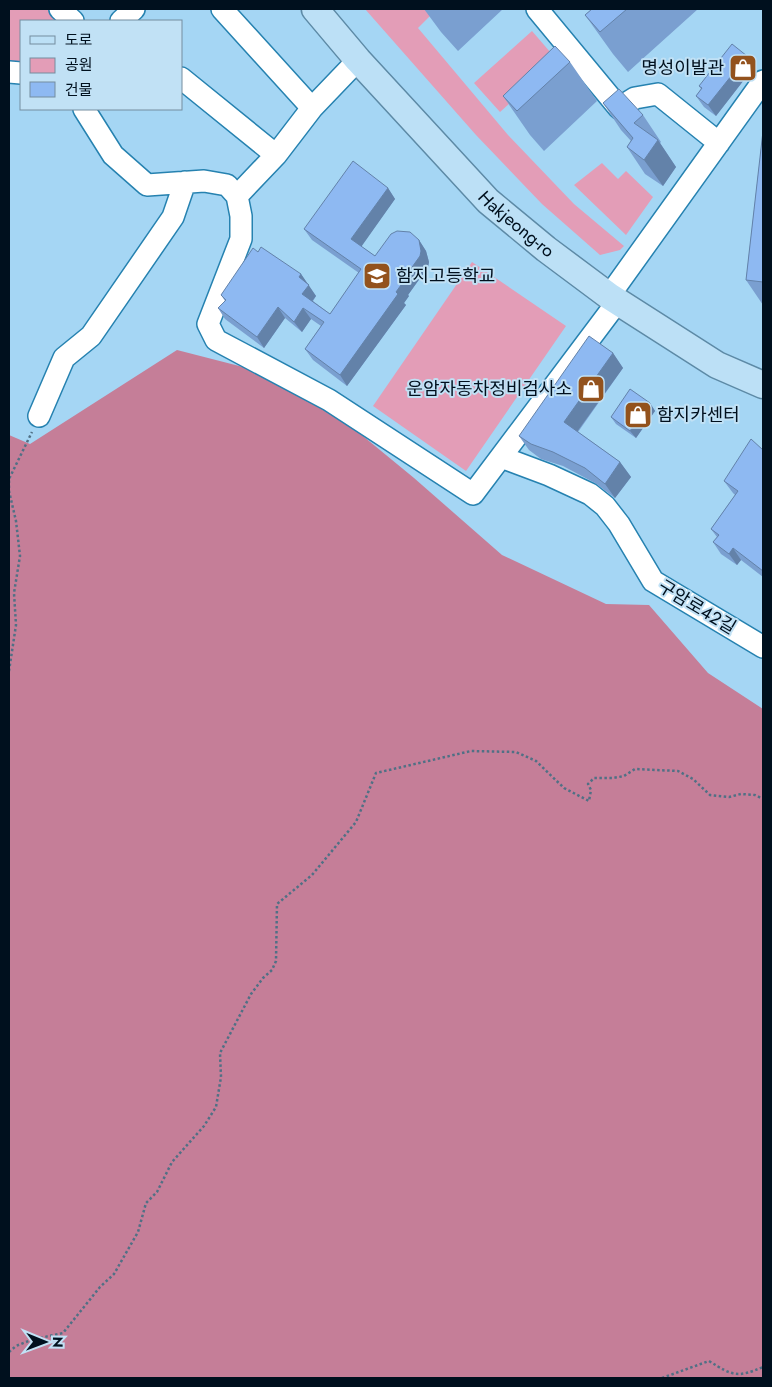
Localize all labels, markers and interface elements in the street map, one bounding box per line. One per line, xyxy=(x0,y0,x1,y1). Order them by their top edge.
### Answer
legend xyxy=(20,20,182,110)
text: 도로 xyxy=(65,29,93,51)
shop icon: 명성이발관 xyxy=(728,53,758,83)
text: 공원 xyxy=(65,54,93,76)
place label: 명성이발관 xyxy=(641,55,724,81)
text: 건물 xyxy=(65,79,93,101)
street label: Hakjeong-ro xyxy=(472,185,560,264)
school or university icon: 함지고등학교 xyxy=(362,261,392,291)
place label: 함지고등학교 xyxy=(396,263,495,289)
shop icon: 운암자동차정비검사소 xyxy=(576,374,606,404)
place label: 운암자동차정비검사소 xyxy=(406,376,572,402)
shop icon: 함지카센터 xyxy=(623,400,653,430)
place label: 함지카센터 xyxy=(657,402,740,428)
street label: 구암로42길 xyxy=(653,573,741,641)
north arrow xyxy=(20,1317,70,1367)
text: N xyxy=(48,1336,68,1348)

